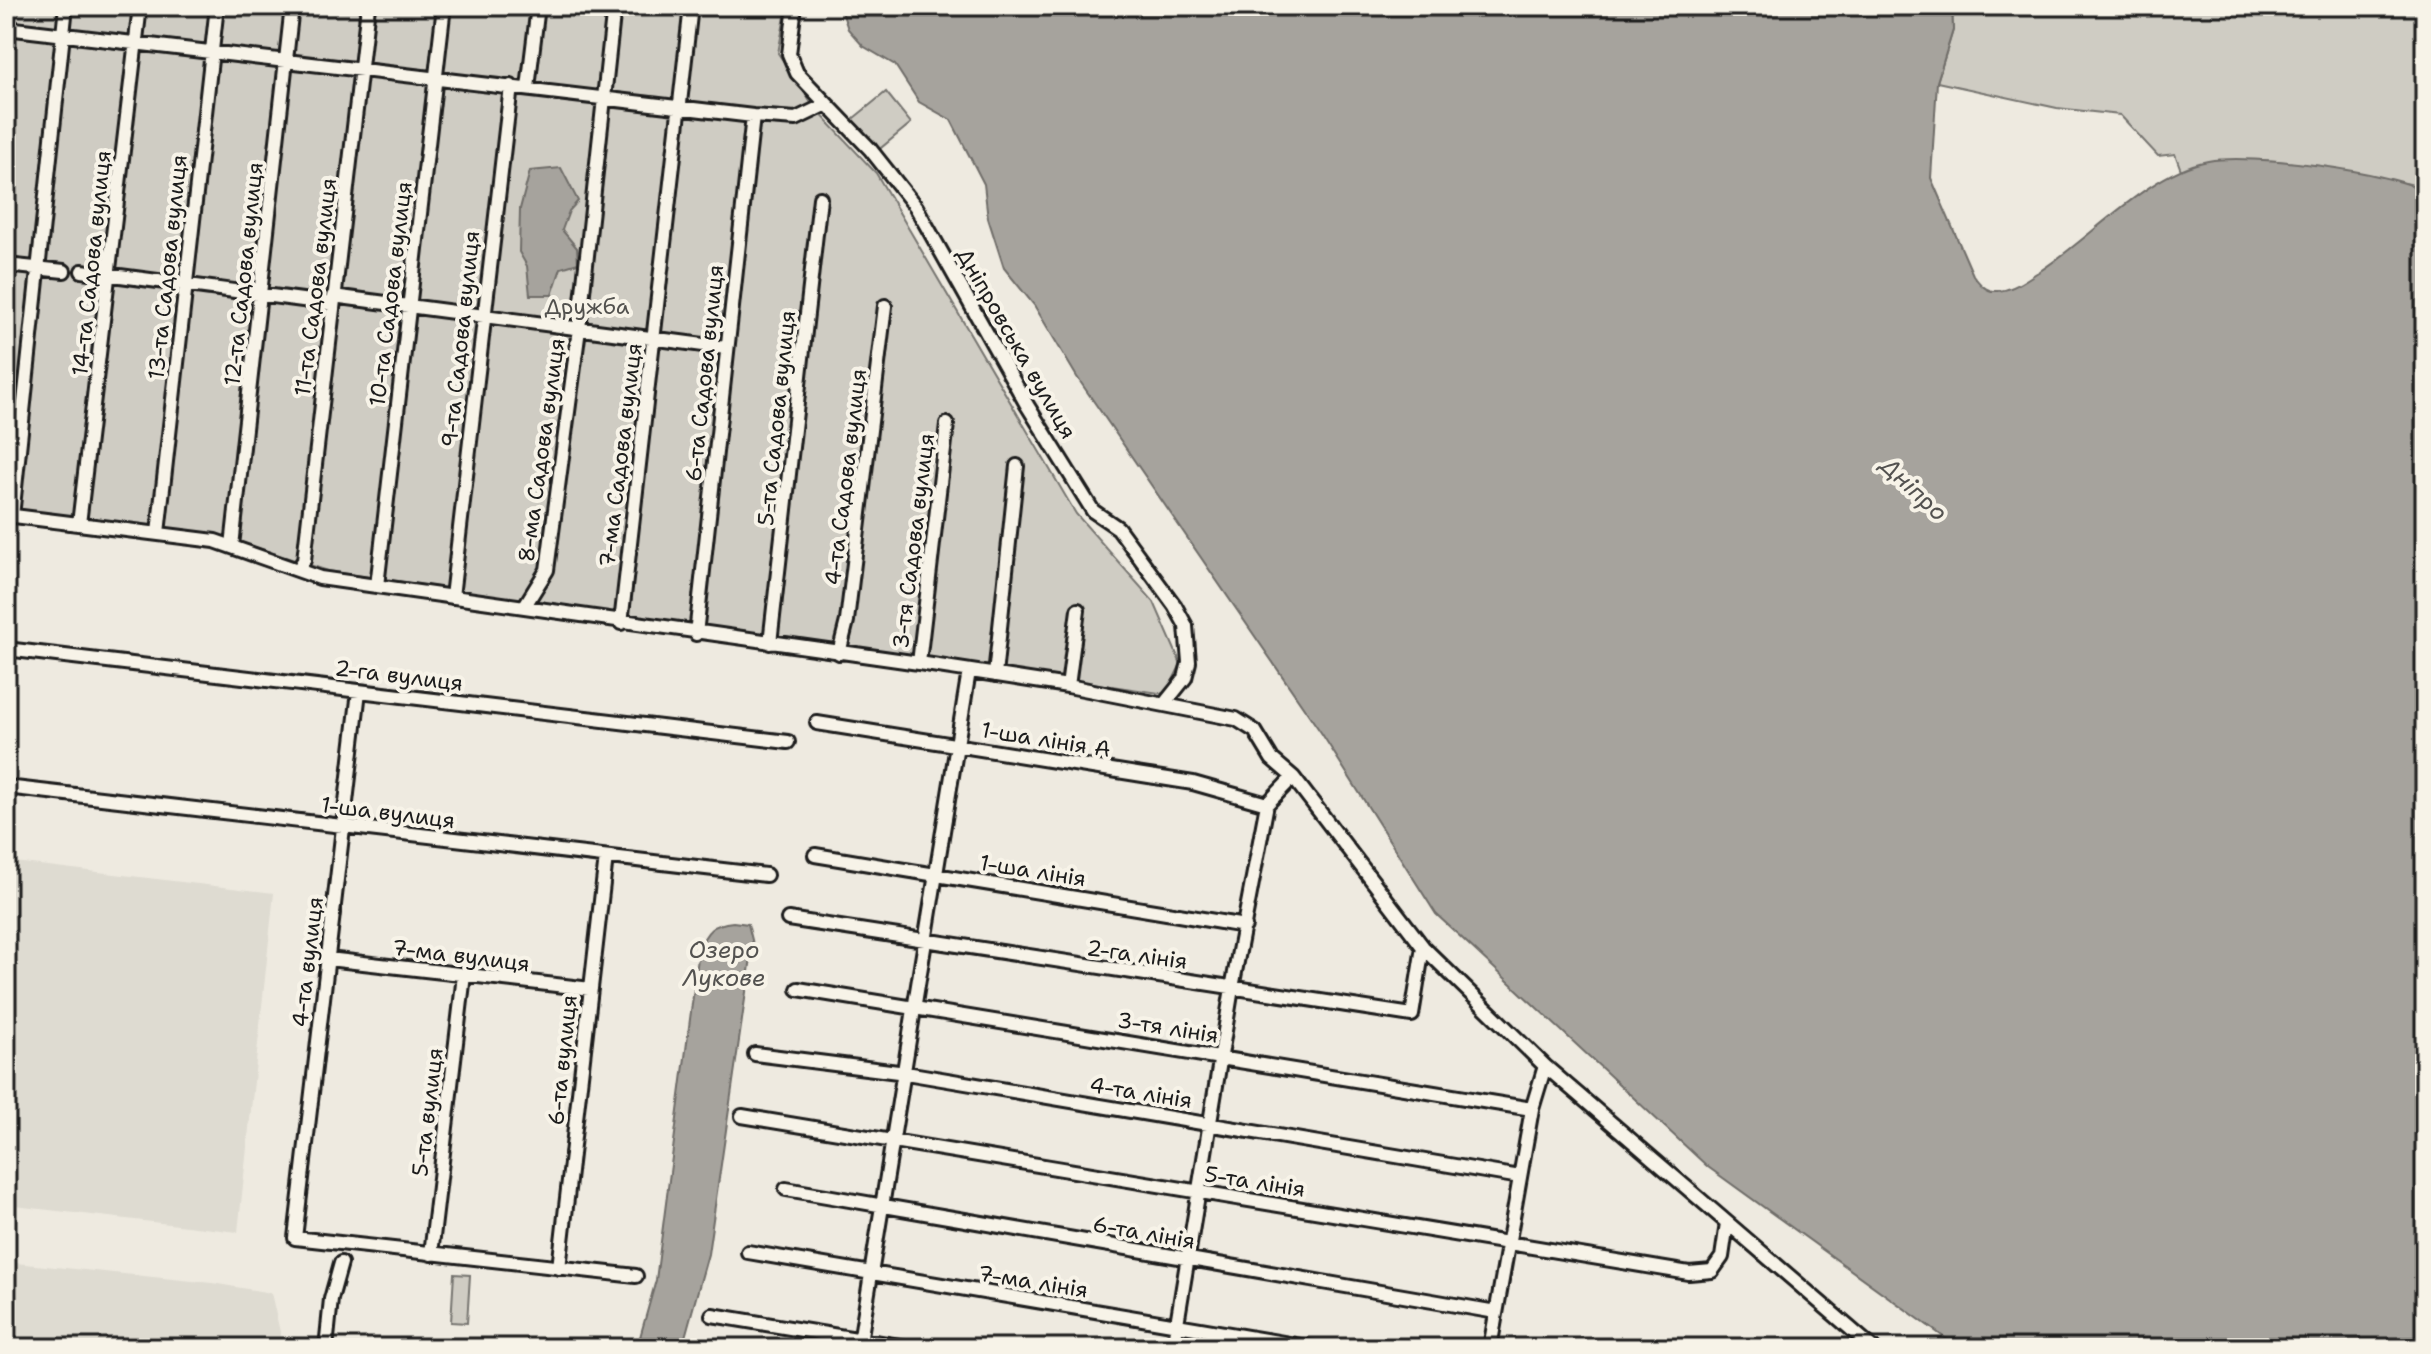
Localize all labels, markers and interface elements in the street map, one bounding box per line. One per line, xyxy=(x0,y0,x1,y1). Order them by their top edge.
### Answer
street label: 14-та Садова вулиця xyxy=(65,149,118,377)
street label: 13-та Садова вулиця xyxy=(141,153,194,381)
street label: 12-та Садова вулиця xyxy=(217,161,270,387)
street label: 11-та Садова вулиця xyxy=(288,176,343,398)
street label: 10-та Садова вулиця xyxy=(362,180,419,408)
street label: 9-та Садова вулиця xyxy=(435,229,486,449)
street label: Дніпровська вулиця xyxy=(950,242,1083,444)
street label: 6-та Садова вулиця xyxy=(679,263,730,483)
park label: Дружба xyxy=(544,292,630,321)
street label: 5-та Садова вулиця xyxy=(751,309,802,527)
street label: 8-ма Садова вулиця xyxy=(511,336,572,564)
street label: 7-ма Садова вулиця xyxy=(592,341,649,569)
street label: 4-та Садова вулиця xyxy=(818,367,873,587)
street label: 3-тя Садова вулиця xyxy=(886,432,941,650)
water label: Дніпро xyxy=(1872,448,1954,528)
street label: 2-га вулиця xyxy=(333,653,465,698)
street label: 1-ша лінія А xyxy=(979,715,1113,764)
street label: 1-ша вулиця xyxy=(319,790,457,835)
street label: 1-ша лінія xyxy=(978,848,1088,893)
street label: 4-та вулиця xyxy=(285,895,330,1029)
street label: 7-ма вулиця xyxy=(390,933,531,978)
street label: 2-га лінія xyxy=(1085,933,1189,976)
water label: Озеро Лукове xyxy=(681,934,766,994)
street label: 6-та вулиця xyxy=(541,993,584,1127)
street label: 3-тя лінія xyxy=(1115,1005,1221,1050)
street label: 5-та вулиця xyxy=(405,1046,450,1178)
street label: 4-та лінія xyxy=(1087,1070,1194,1115)
street label: 5-та лінія xyxy=(1202,1159,1307,1204)
street label: 6-та лінія xyxy=(1090,1209,1197,1256)
street label: 7-ма лінія xyxy=(976,1258,1090,1304)

